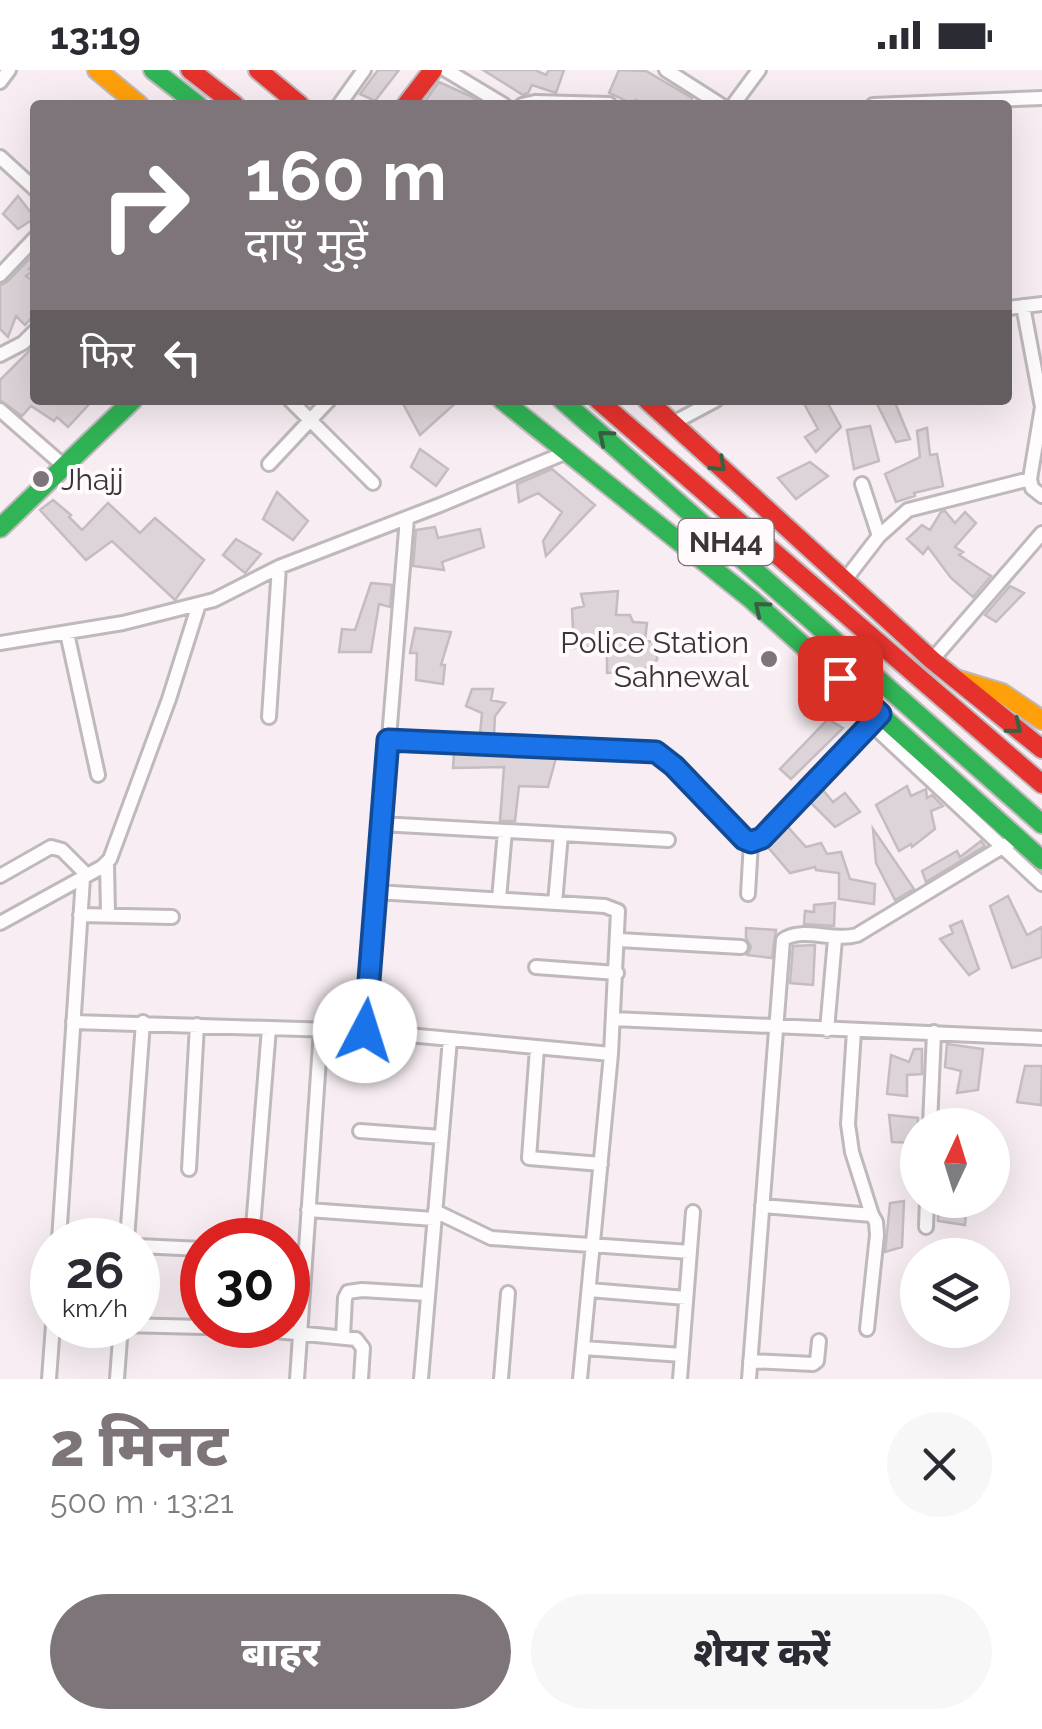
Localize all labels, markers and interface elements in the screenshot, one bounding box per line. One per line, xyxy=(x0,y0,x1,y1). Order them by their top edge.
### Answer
text: 13:19 xyxy=(50,13,141,58)
text: 160 m xyxy=(245,134,447,216)
icon: right xyxy=(80,140,210,270)
text: दाएँ मुड़ें xyxy=(245,218,368,271)
icon: left xyxy=(155,330,210,385)
text: फिर xyxy=(80,332,135,377)
one-way arrow xyxy=(599,430,617,448)
one-way arrow xyxy=(707,453,726,471)
place label: Jhajj xyxy=(61,462,123,497)
marker: Jhajj xyxy=(30,468,52,490)
road number: NH44 xyxy=(678,519,774,565)
one-way arrow xyxy=(755,602,773,620)
place label: Police Station Sahnewal xyxy=(560,625,750,694)
pin xyxy=(798,636,883,721)
marker: Police Station Sahnewal xyxy=(758,648,780,670)
icon: arrive xyxy=(813,651,868,706)
one-way arrow xyxy=(1003,715,1021,733)
position arrow xyxy=(313,979,417,1083)
north arrow xyxy=(900,1108,1010,1218)
map controls xyxy=(900,1108,1010,1348)
speed limit sign: 30 xyxy=(180,1218,310,1348)
button: layers xyxy=(900,1238,1010,1348)
text: 26 xyxy=(66,1241,124,1300)
text: km/h xyxy=(62,1293,128,1323)
text: 2 मिनट xyxy=(50,1410,228,1480)
button: close xyxy=(887,1412,992,1517)
text: 500 m · 13:21 xyxy=(50,1483,234,1520)
button: बाहर xyxy=(50,1594,511,1709)
button: शेयर करें xyxy=(531,1594,992,1709)

